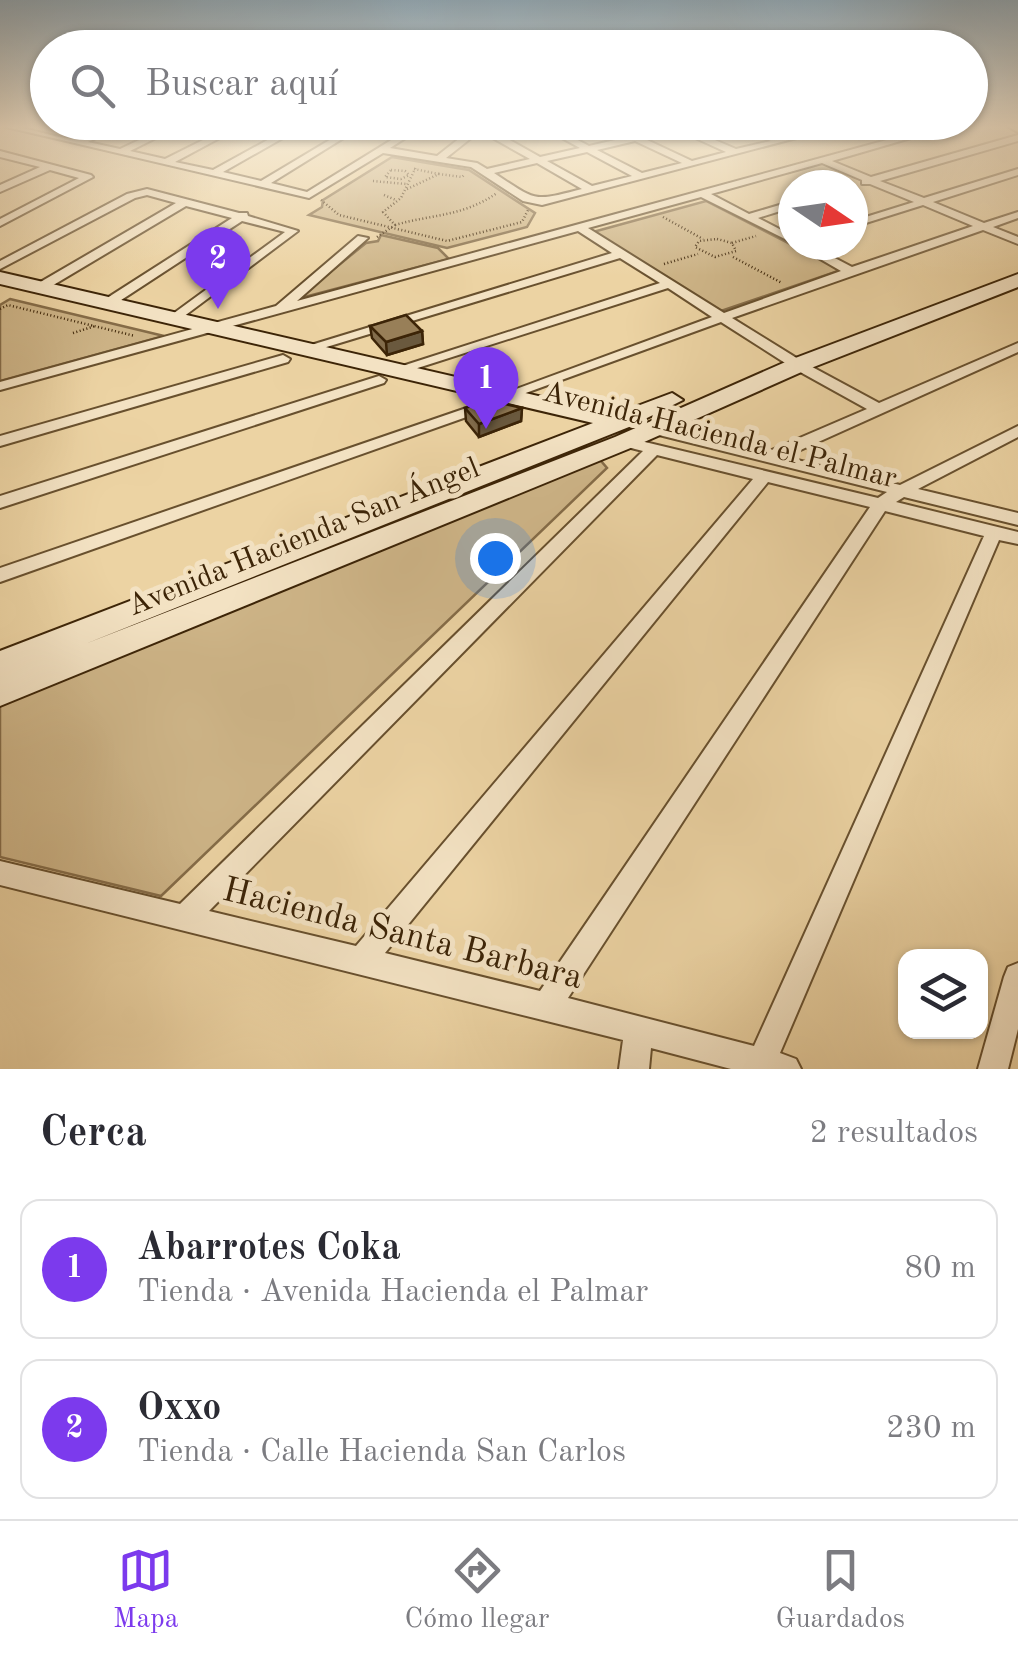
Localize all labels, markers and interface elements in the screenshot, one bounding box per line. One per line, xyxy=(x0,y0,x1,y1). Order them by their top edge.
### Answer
search box xyxy=(30,30,988,140)
icon: search xyxy=(65,58,120,113)
text: Buscar aquí xyxy=(145,66,338,104)
north arrow xyxy=(778,170,868,260)
pin: 2 xyxy=(186,226,250,309)
pin: 1 xyxy=(454,346,518,429)
street label: Avenida Hacienda el Palmar xyxy=(539,377,900,495)
street label: Avenida Hacienda San Ángel xyxy=(122,449,484,622)
your location xyxy=(470,533,521,584)
street label: Hacienda Santa Barbara xyxy=(219,873,586,996)
map controls xyxy=(898,949,988,1039)
button: layers xyxy=(898,949,988,1039)
text: Cerca xyxy=(40,1113,147,1155)
text: 2 resultados xyxy=(810,1118,978,1150)
text: Abarrotes Coka xyxy=(137,1230,401,1268)
text: 1 xyxy=(65,1253,84,1285)
text: 80 m xyxy=(905,1253,976,1285)
text: Tienda · Avenida Hacienda el Palmar xyxy=(137,1277,648,1309)
text: Oxxo xyxy=(137,1390,222,1428)
text: 2 xyxy=(65,1413,84,1445)
text: 230 m xyxy=(886,1413,976,1445)
text: Tienda · Calle Hacienda San Carlos xyxy=(137,1437,626,1469)
tab: Mapa xyxy=(113,1543,179,1638)
tab: Cómo llegar xyxy=(405,1543,550,1638)
tab: Guardados xyxy=(775,1543,905,1638)

